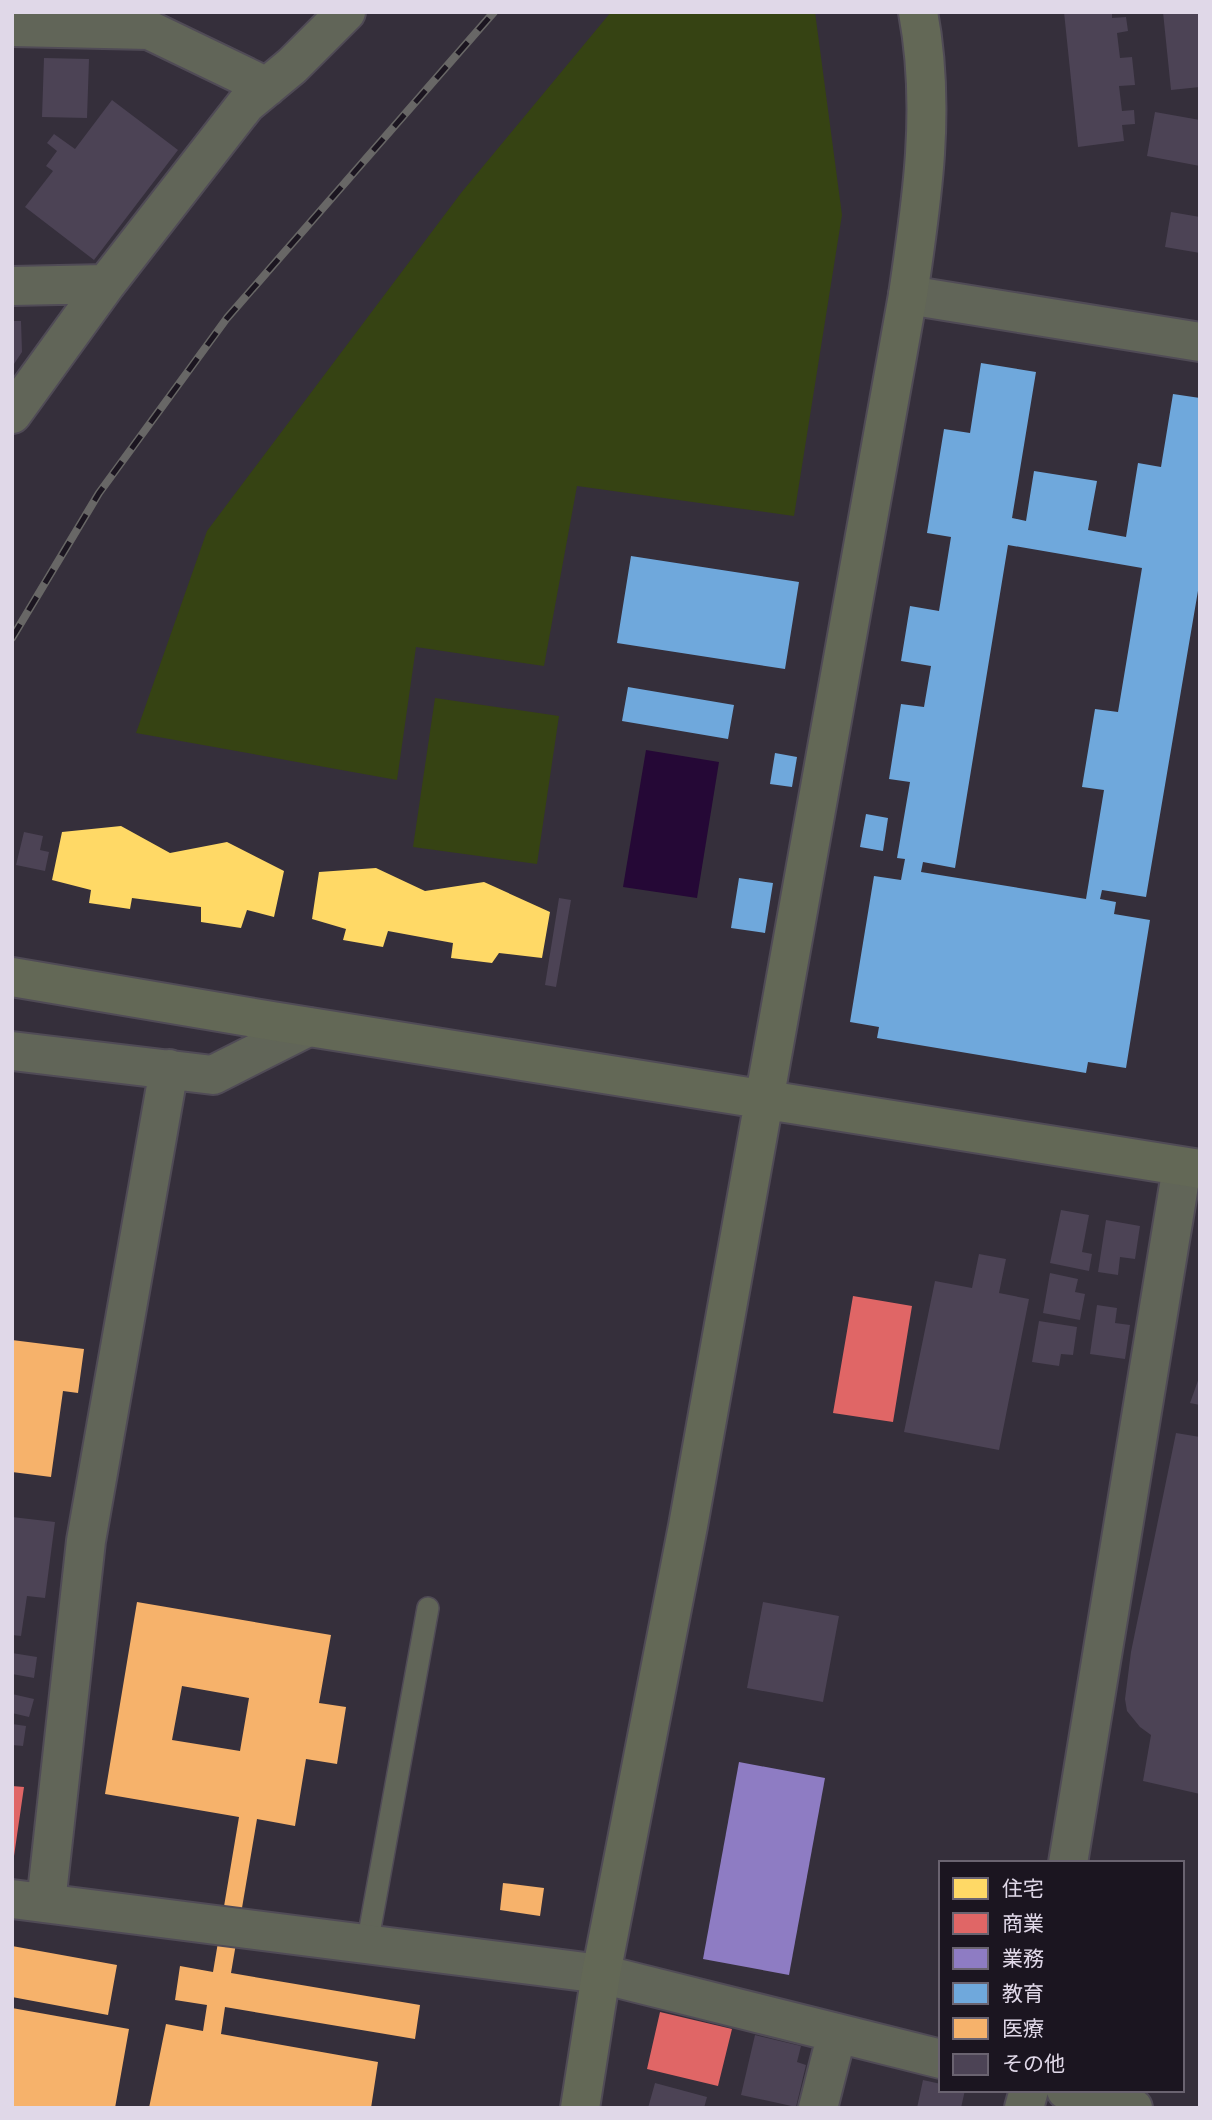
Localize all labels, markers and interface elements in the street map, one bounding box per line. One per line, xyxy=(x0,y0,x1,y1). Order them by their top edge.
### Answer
legend xyxy=(939,1861,1184,2092)
text: 住宅 xyxy=(1002,1876,1044,1901)
text: 商業 xyxy=(1002,1911,1044,1936)
text: 業務 xyxy=(1002,1946,1044,1971)
text: 教育 xyxy=(1002,1981,1044,2006)
text: 医療 xyxy=(1002,2016,1044,2041)
text: その他 xyxy=(1002,2051,1065,2076)

